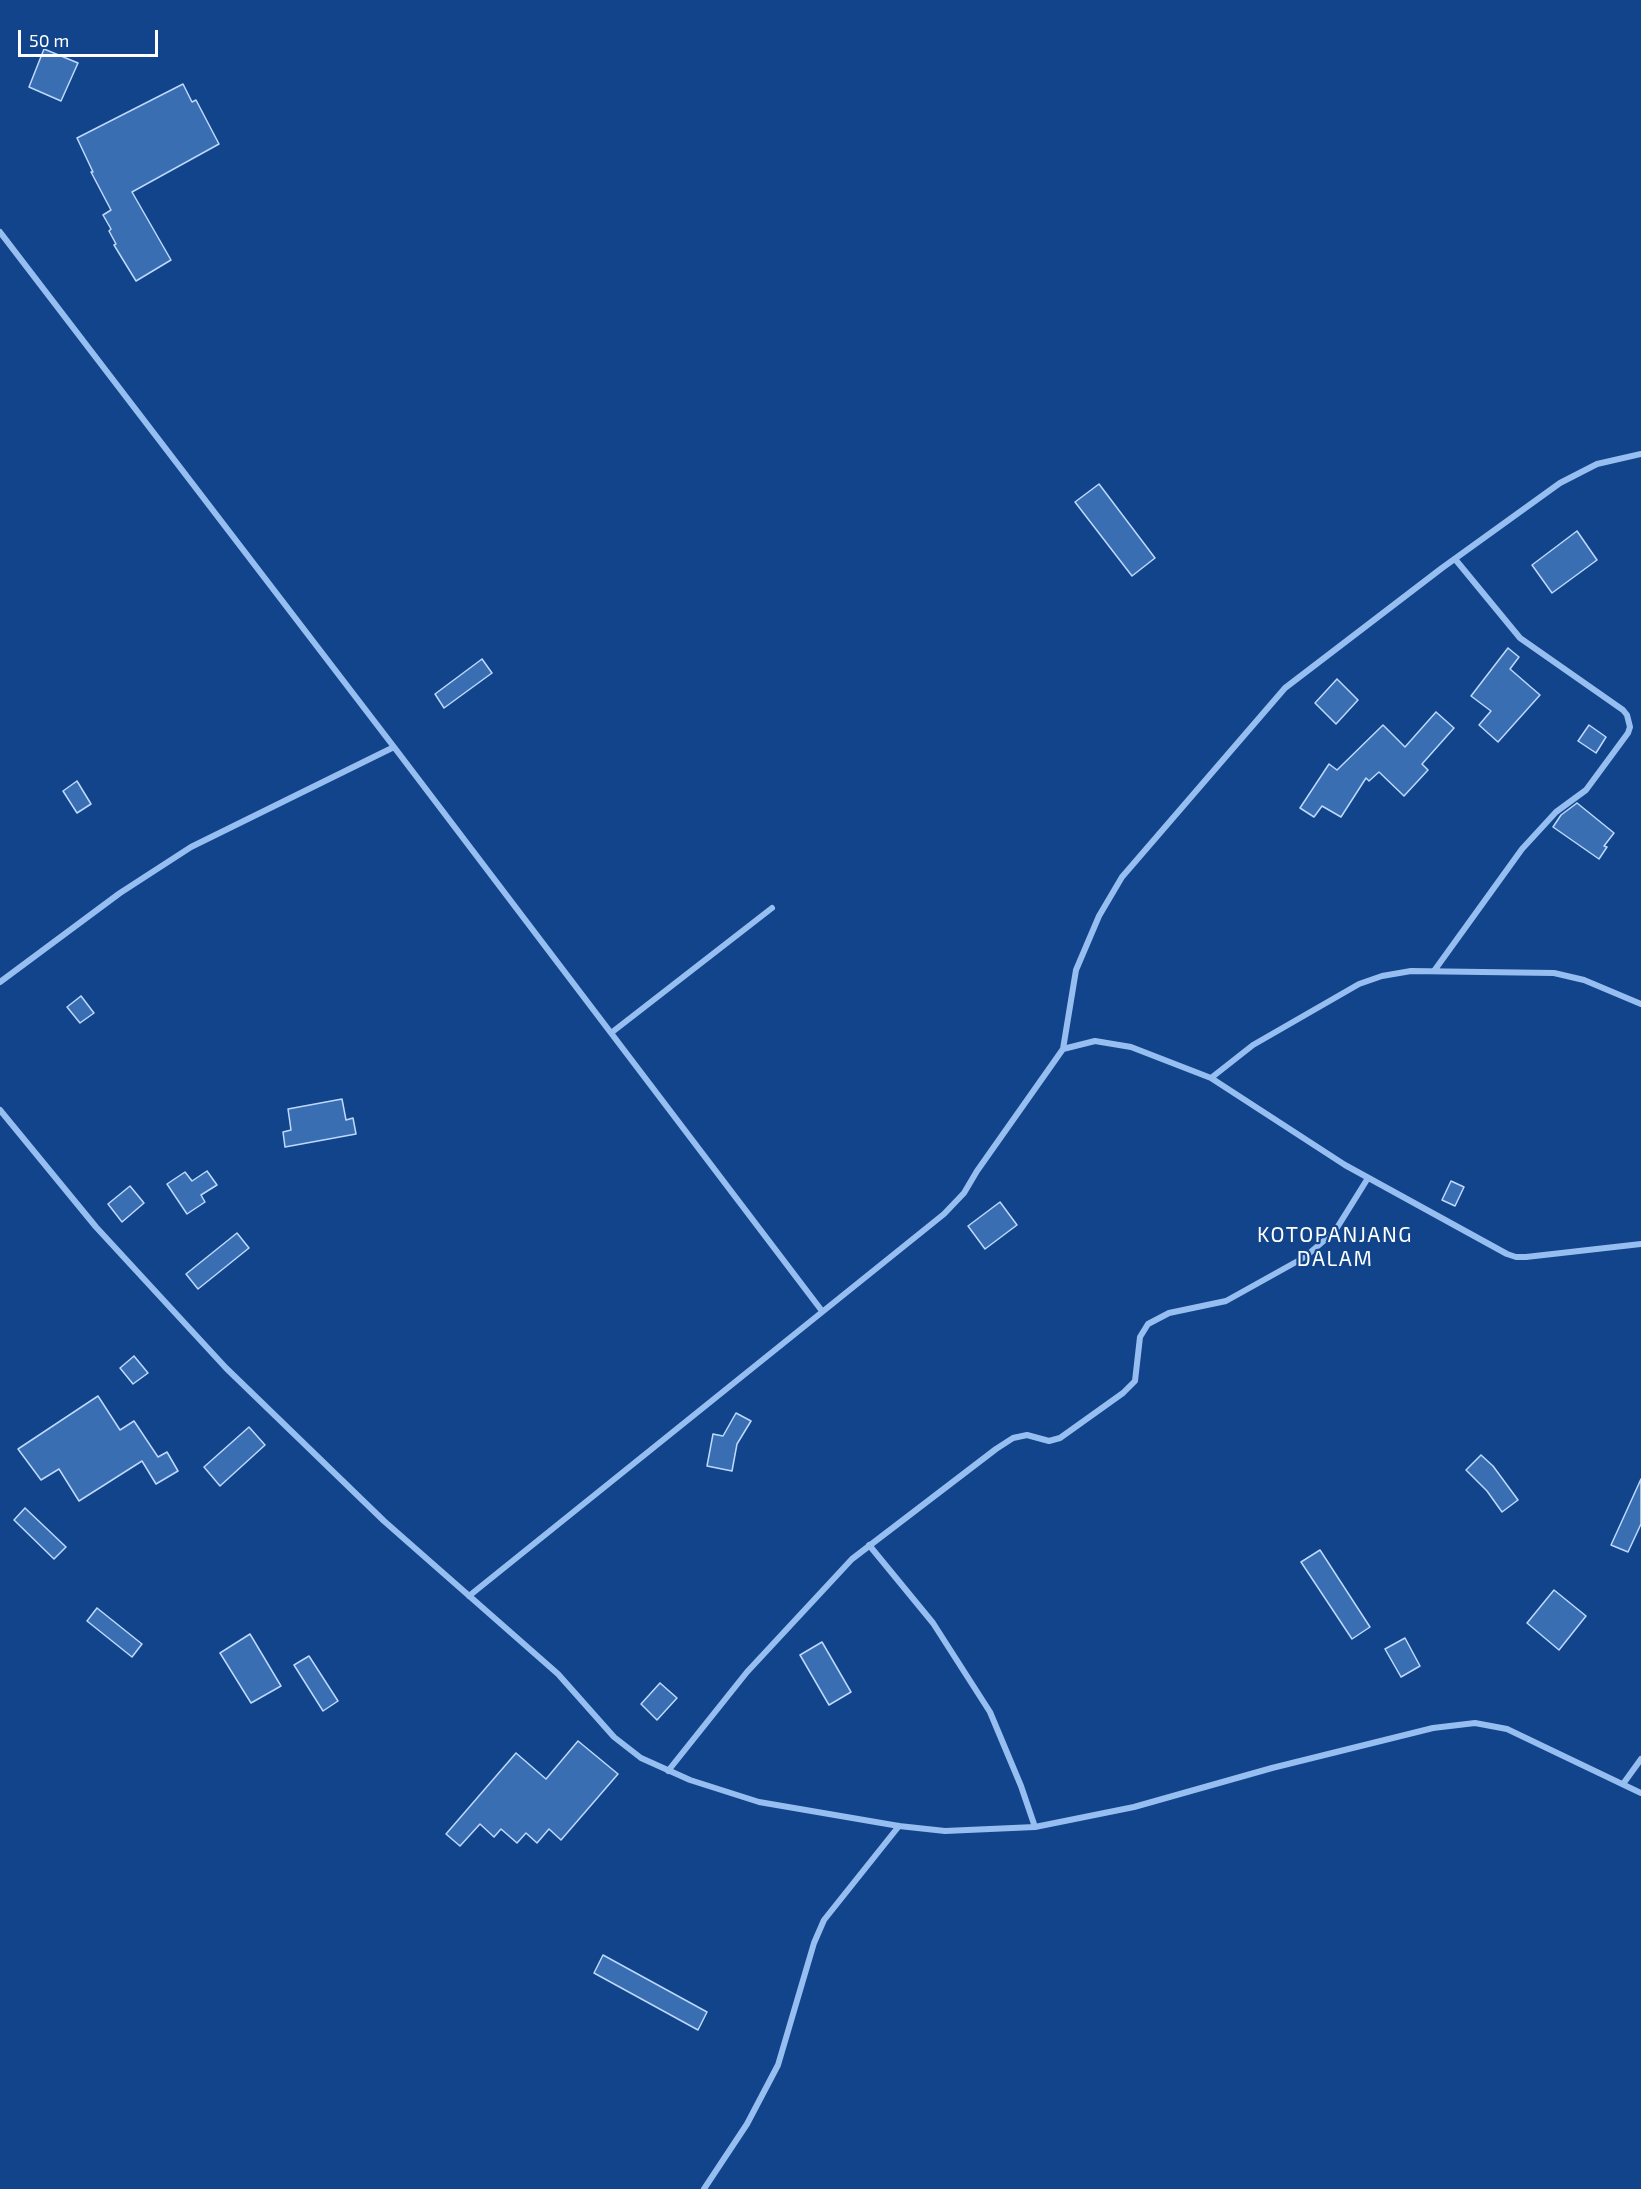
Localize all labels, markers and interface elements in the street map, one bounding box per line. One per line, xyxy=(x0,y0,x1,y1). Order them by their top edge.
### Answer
scale bar xyxy=(21,18,160,56)
text: 50 m xyxy=(29,29,69,51)
district label: KOTOPANJANG DALAM xyxy=(1257,1222,1413,1272)

